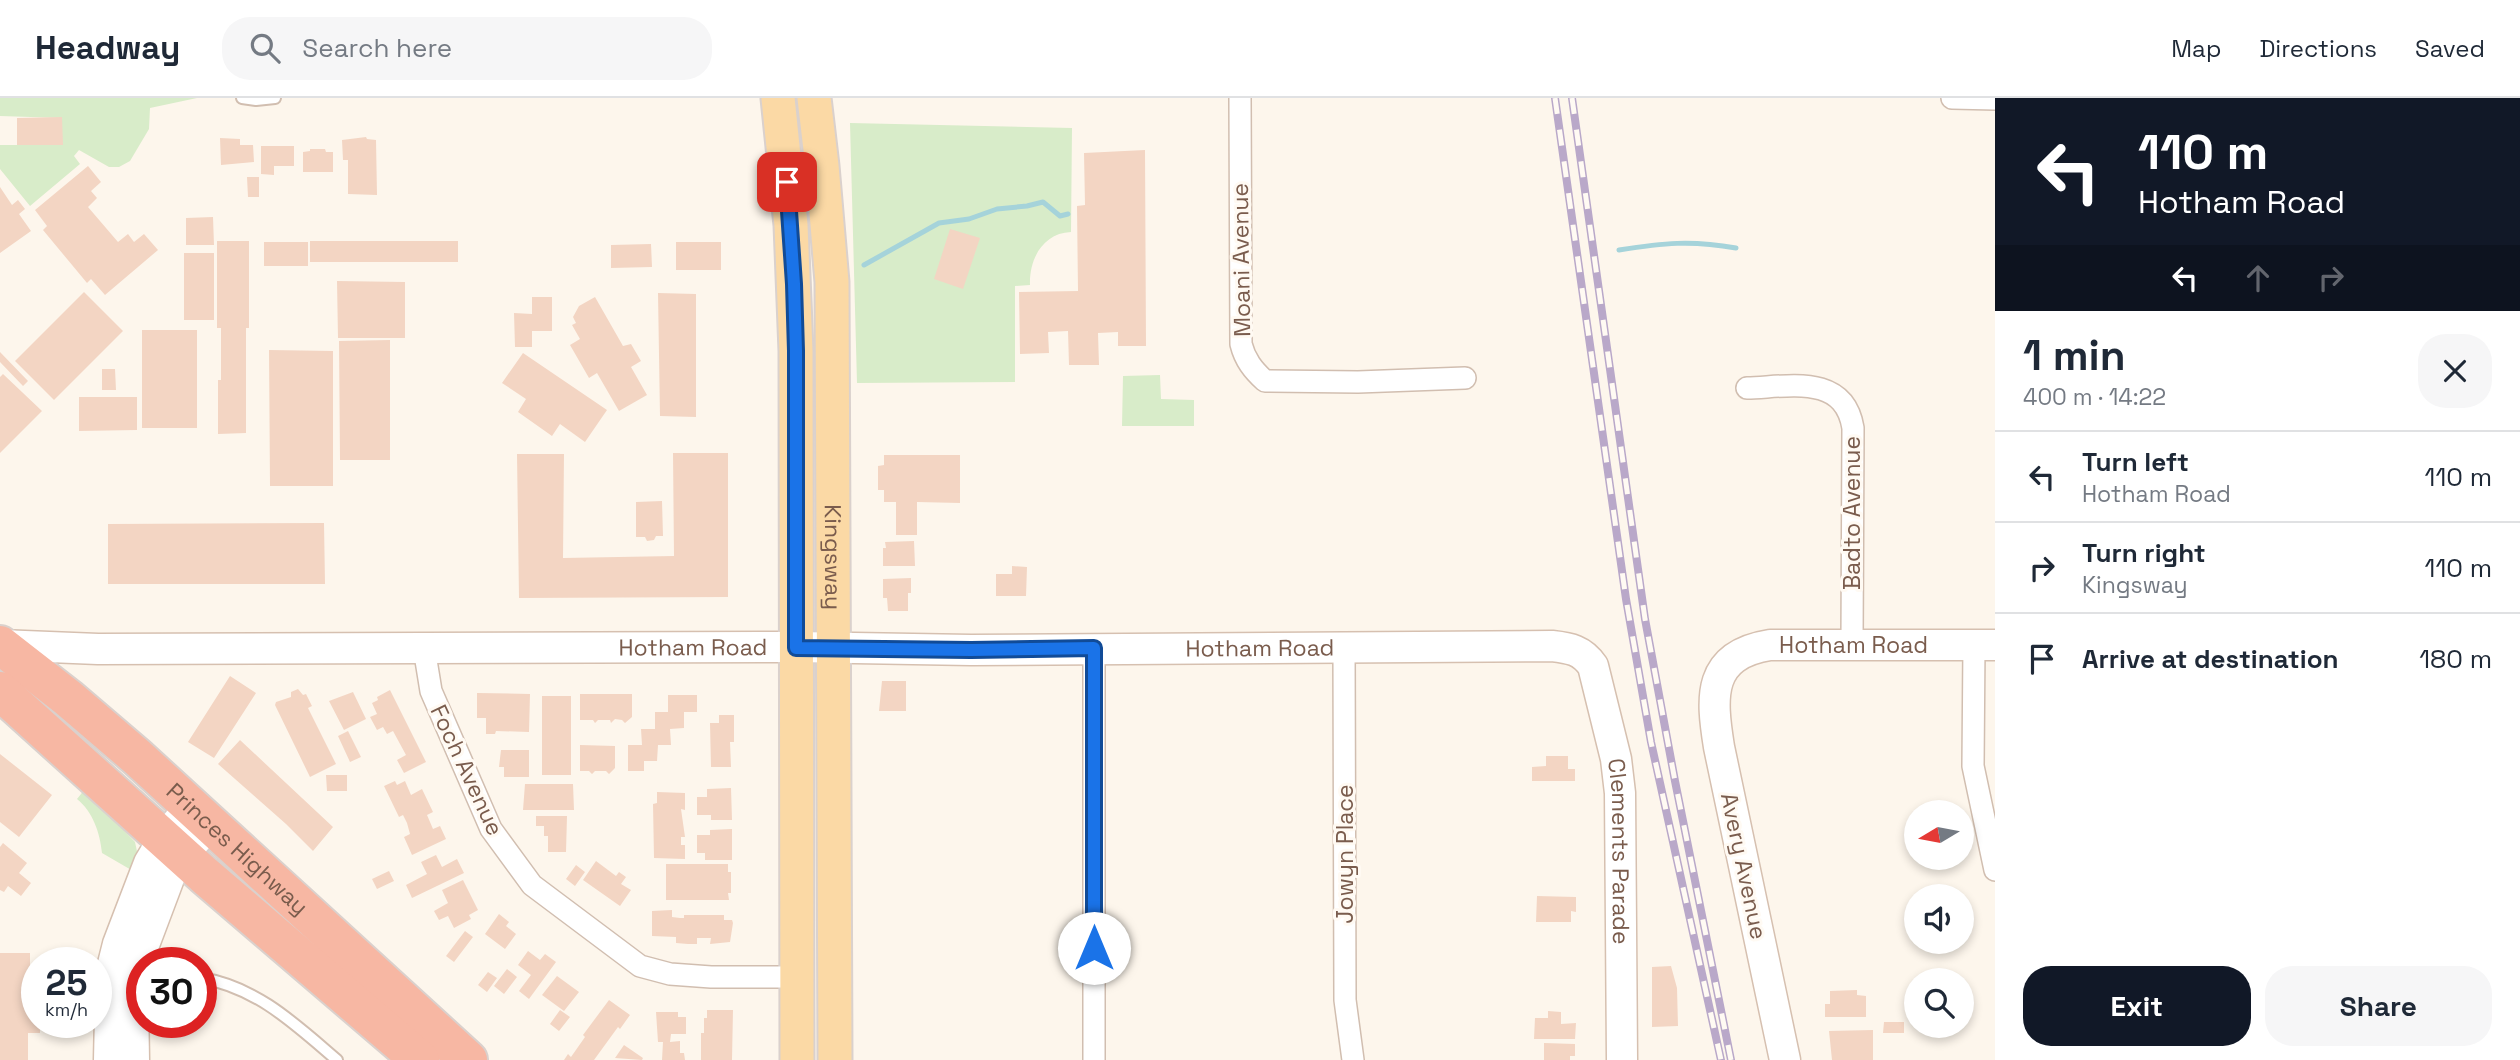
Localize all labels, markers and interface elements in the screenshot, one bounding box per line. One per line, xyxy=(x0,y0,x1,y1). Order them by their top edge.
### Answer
search box xyxy=(222,17,712,80)
text: Headway xyxy=(35,27,180,69)
icon: search xyxy=(246,29,284,67)
text: Search here xyxy=(302,31,452,65)
text: Map xyxy=(2171,33,2221,64)
text: Directions xyxy=(2259,33,2377,64)
text: Saved xyxy=(2415,33,2485,64)
text: 110 m xyxy=(2138,121,2268,183)
icon: left xyxy=(2023,126,2114,217)
pin xyxy=(757,152,817,212)
icon: arrive xyxy=(768,163,806,201)
text: Hotham Road xyxy=(2138,182,2345,222)
street label: Moani Avenue xyxy=(1225,183,1257,337)
icon: left xyxy=(2166,259,2204,297)
icon: ahead xyxy=(2239,259,2277,297)
icon: right xyxy=(2312,259,2350,297)
text: 1 min xyxy=(2023,329,2126,382)
button: close xyxy=(2418,334,2492,408)
text: 400 m · 14:22 xyxy=(2023,382,2166,412)
street label: Badto Avenue xyxy=(1837,436,1867,590)
text: Turn left xyxy=(2082,445,2189,479)
icon: left xyxy=(2023,458,2061,496)
text: 110 m xyxy=(2425,460,2492,494)
text: Hotham Road xyxy=(2082,479,2231,509)
street label: Kingsway xyxy=(818,504,848,610)
text: Turn right xyxy=(2082,536,2206,570)
icon: right xyxy=(2023,549,2061,587)
text: 110 m xyxy=(2425,551,2492,585)
text: Kingsway xyxy=(2082,570,2188,600)
street label: Hotham Road xyxy=(1779,630,1928,660)
street label: Hotham Road xyxy=(618,632,767,663)
street label: Hotham Road xyxy=(1185,632,1334,664)
icon: arrive xyxy=(2023,640,2061,678)
text: Arrive at destination xyxy=(2082,642,2339,676)
text: 180 m xyxy=(2419,642,2492,676)
street label: Foch Avenue xyxy=(424,700,510,840)
street label: Clements Parade xyxy=(1601,757,1636,945)
street label: Princes Highway xyxy=(160,776,315,921)
street label: Jowyn Place xyxy=(1330,784,1360,924)
street label: Avery Avenue xyxy=(1714,790,1774,942)
north arrow xyxy=(1904,800,1974,870)
map controls xyxy=(1904,800,1974,1038)
button: sound xyxy=(1904,884,1974,954)
position arrow xyxy=(1057,911,1131,985)
speed limit sign: 30 xyxy=(126,947,217,1038)
text: 25 xyxy=(46,961,87,1005)
button: Exit xyxy=(2023,966,2251,1046)
button: Share xyxy=(2265,966,2492,1046)
button: search xyxy=(1904,968,1974,1038)
text: km/h xyxy=(45,998,88,1021)

